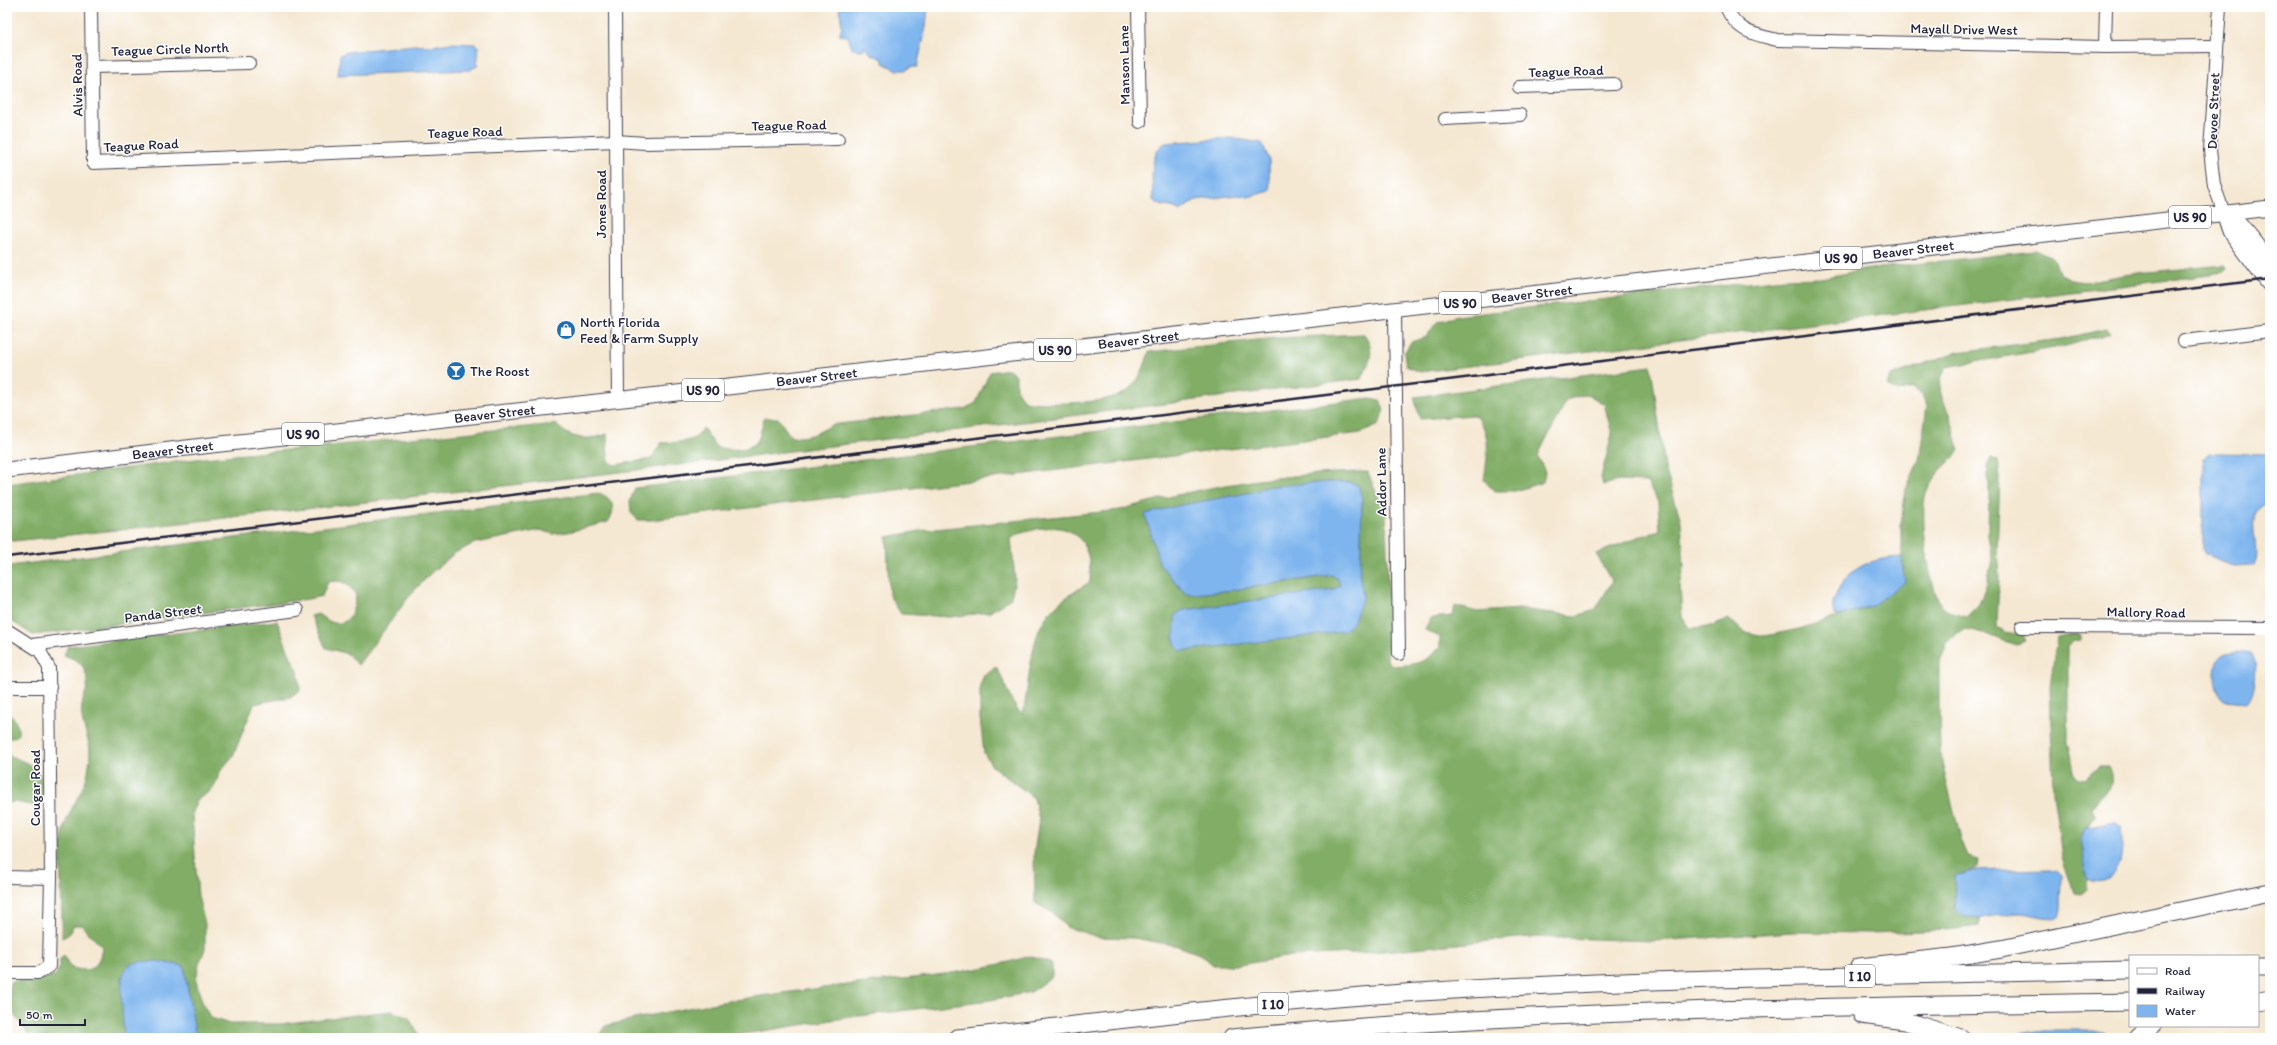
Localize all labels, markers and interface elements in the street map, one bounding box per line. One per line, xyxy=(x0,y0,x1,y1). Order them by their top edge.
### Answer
street label: Mayall Drive West xyxy=(1910,20,2018,39)
street label: Manson Lane xyxy=(1115,25,1134,105)
street label: Teague Circle North xyxy=(111,39,230,60)
street label: Alvis Road xyxy=(68,53,87,117)
street label: Teague Road xyxy=(1528,62,1604,81)
street label: Devoe Street xyxy=(2204,72,2223,150)
street label: Teague Road xyxy=(751,116,827,135)
street label: Teague Road xyxy=(427,123,503,142)
street label: Teague Road xyxy=(103,135,179,156)
street label: Jones Road xyxy=(593,169,610,238)
road number: US 90 xyxy=(2169,206,2211,228)
street label: Beaver Street xyxy=(1872,237,1955,263)
road number: US 90 xyxy=(1820,247,1862,269)
street label: Beaver Street xyxy=(1490,281,1573,307)
road number: US 90 xyxy=(1439,292,1481,314)
place label: North Florida Feed & Farm Supply xyxy=(580,314,699,347)
shop icon: North Florida Feed & Farm Supply xyxy=(555,319,577,341)
street label: Beaver Street xyxy=(1097,327,1180,353)
road number: US 90 xyxy=(1034,339,1076,361)
bar icon: The Roost xyxy=(445,360,467,382)
place label: The Roost xyxy=(470,363,530,380)
street label: Beaver Street xyxy=(775,364,858,390)
road number: US 90 xyxy=(682,379,724,401)
street label: Beaver Street xyxy=(453,401,536,427)
road number: US 90 xyxy=(282,423,324,445)
street label: Beaver Street xyxy=(131,437,214,464)
street label: Addor Lane xyxy=(1372,447,1391,516)
street label: Panda Street xyxy=(123,600,203,627)
street label: Mallory Road xyxy=(2106,603,2186,622)
street label: Cougar Road xyxy=(27,749,44,826)
legend xyxy=(2129,955,2259,1027)
text: Road xyxy=(2165,964,2191,978)
road number: I 10 xyxy=(1845,965,1875,987)
text: Railway xyxy=(2165,984,2205,998)
road number: I 10 xyxy=(1258,993,1288,1015)
scale bar xyxy=(20,1001,85,1027)
text: Water xyxy=(2165,1004,2196,1018)
text: 50 m xyxy=(26,1008,52,1022)

